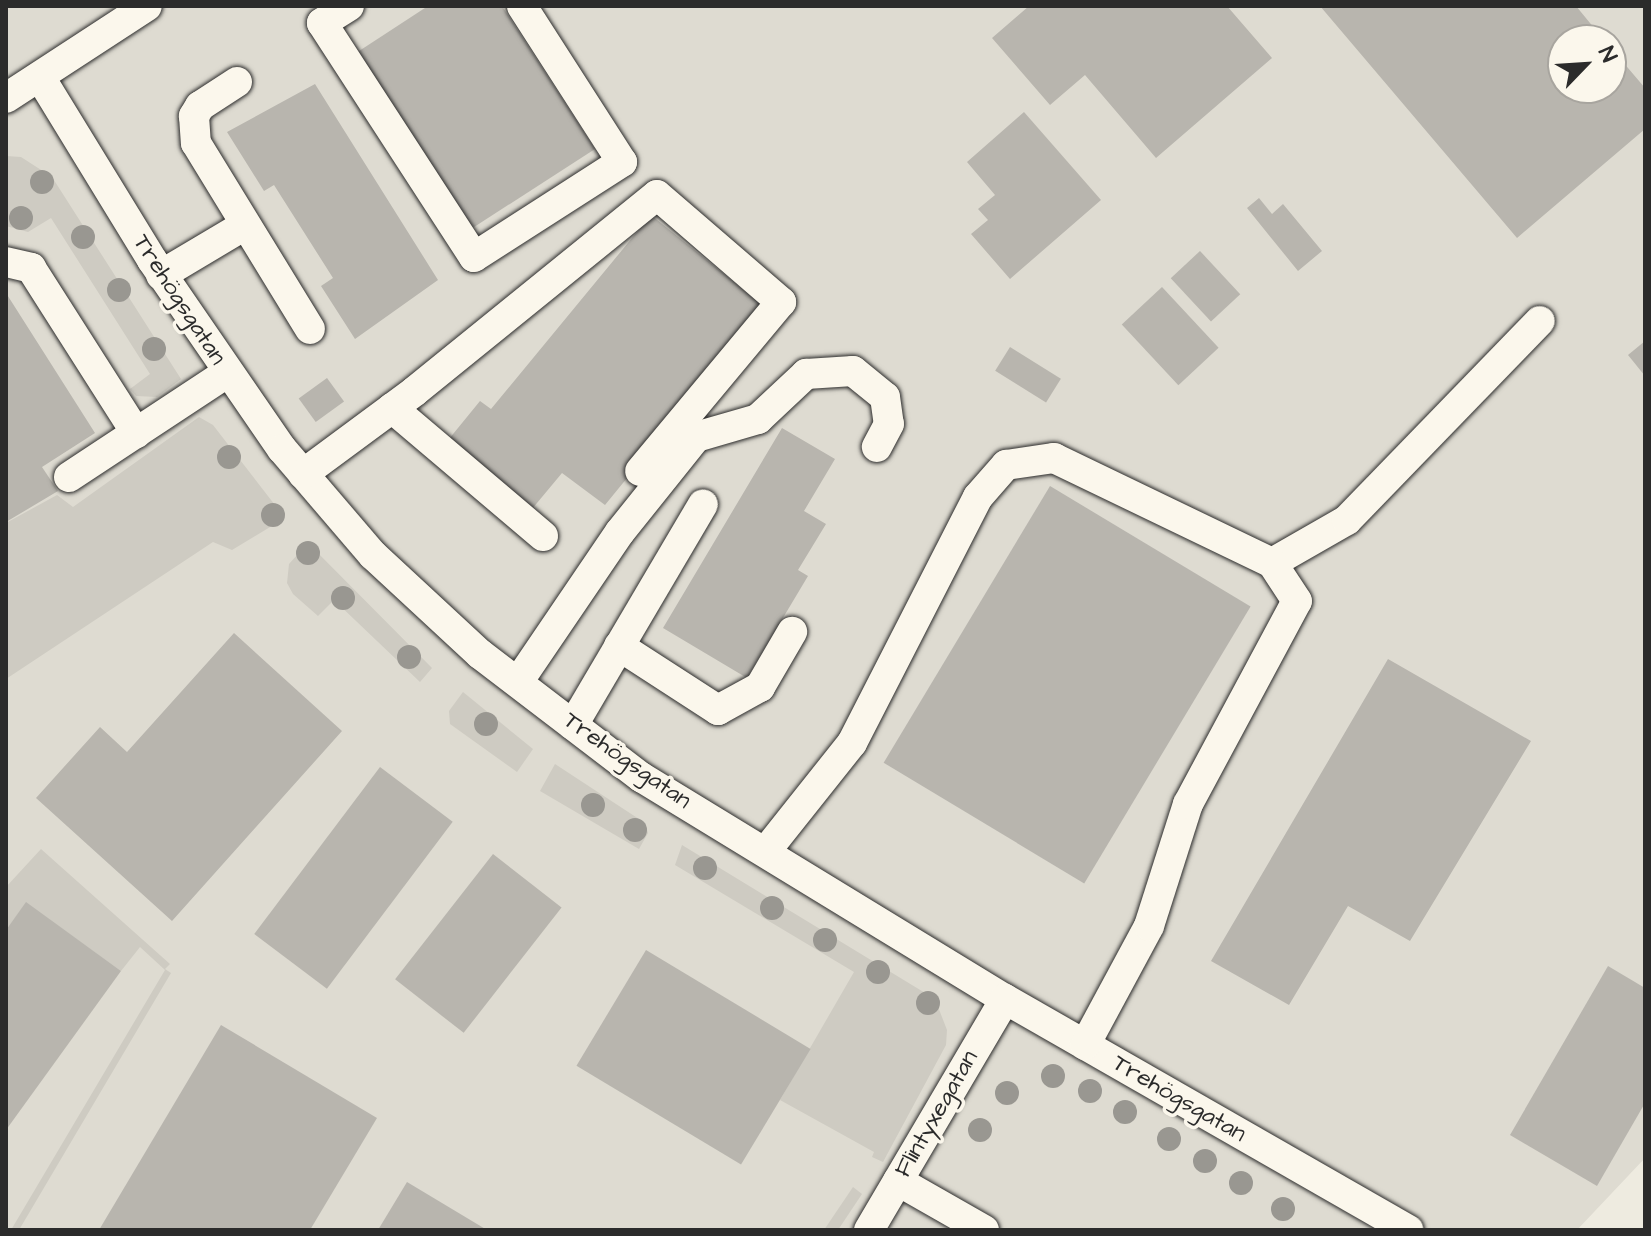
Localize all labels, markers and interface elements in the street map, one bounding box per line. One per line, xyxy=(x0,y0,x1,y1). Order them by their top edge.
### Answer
north arrow xyxy=(1547,24,1627,104)
text: N xyxy=(1590,42,1624,67)
street label: Trehögsgatan xyxy=(126,229,232,371)
street label: Trehögsgatan xyxy=(558,706,696,816)
street label: Flintyxegatan xyxy=(889,1045,985,1183)
street label: Trehögsgatan xyxy=(1107,1049,1251,1149)

